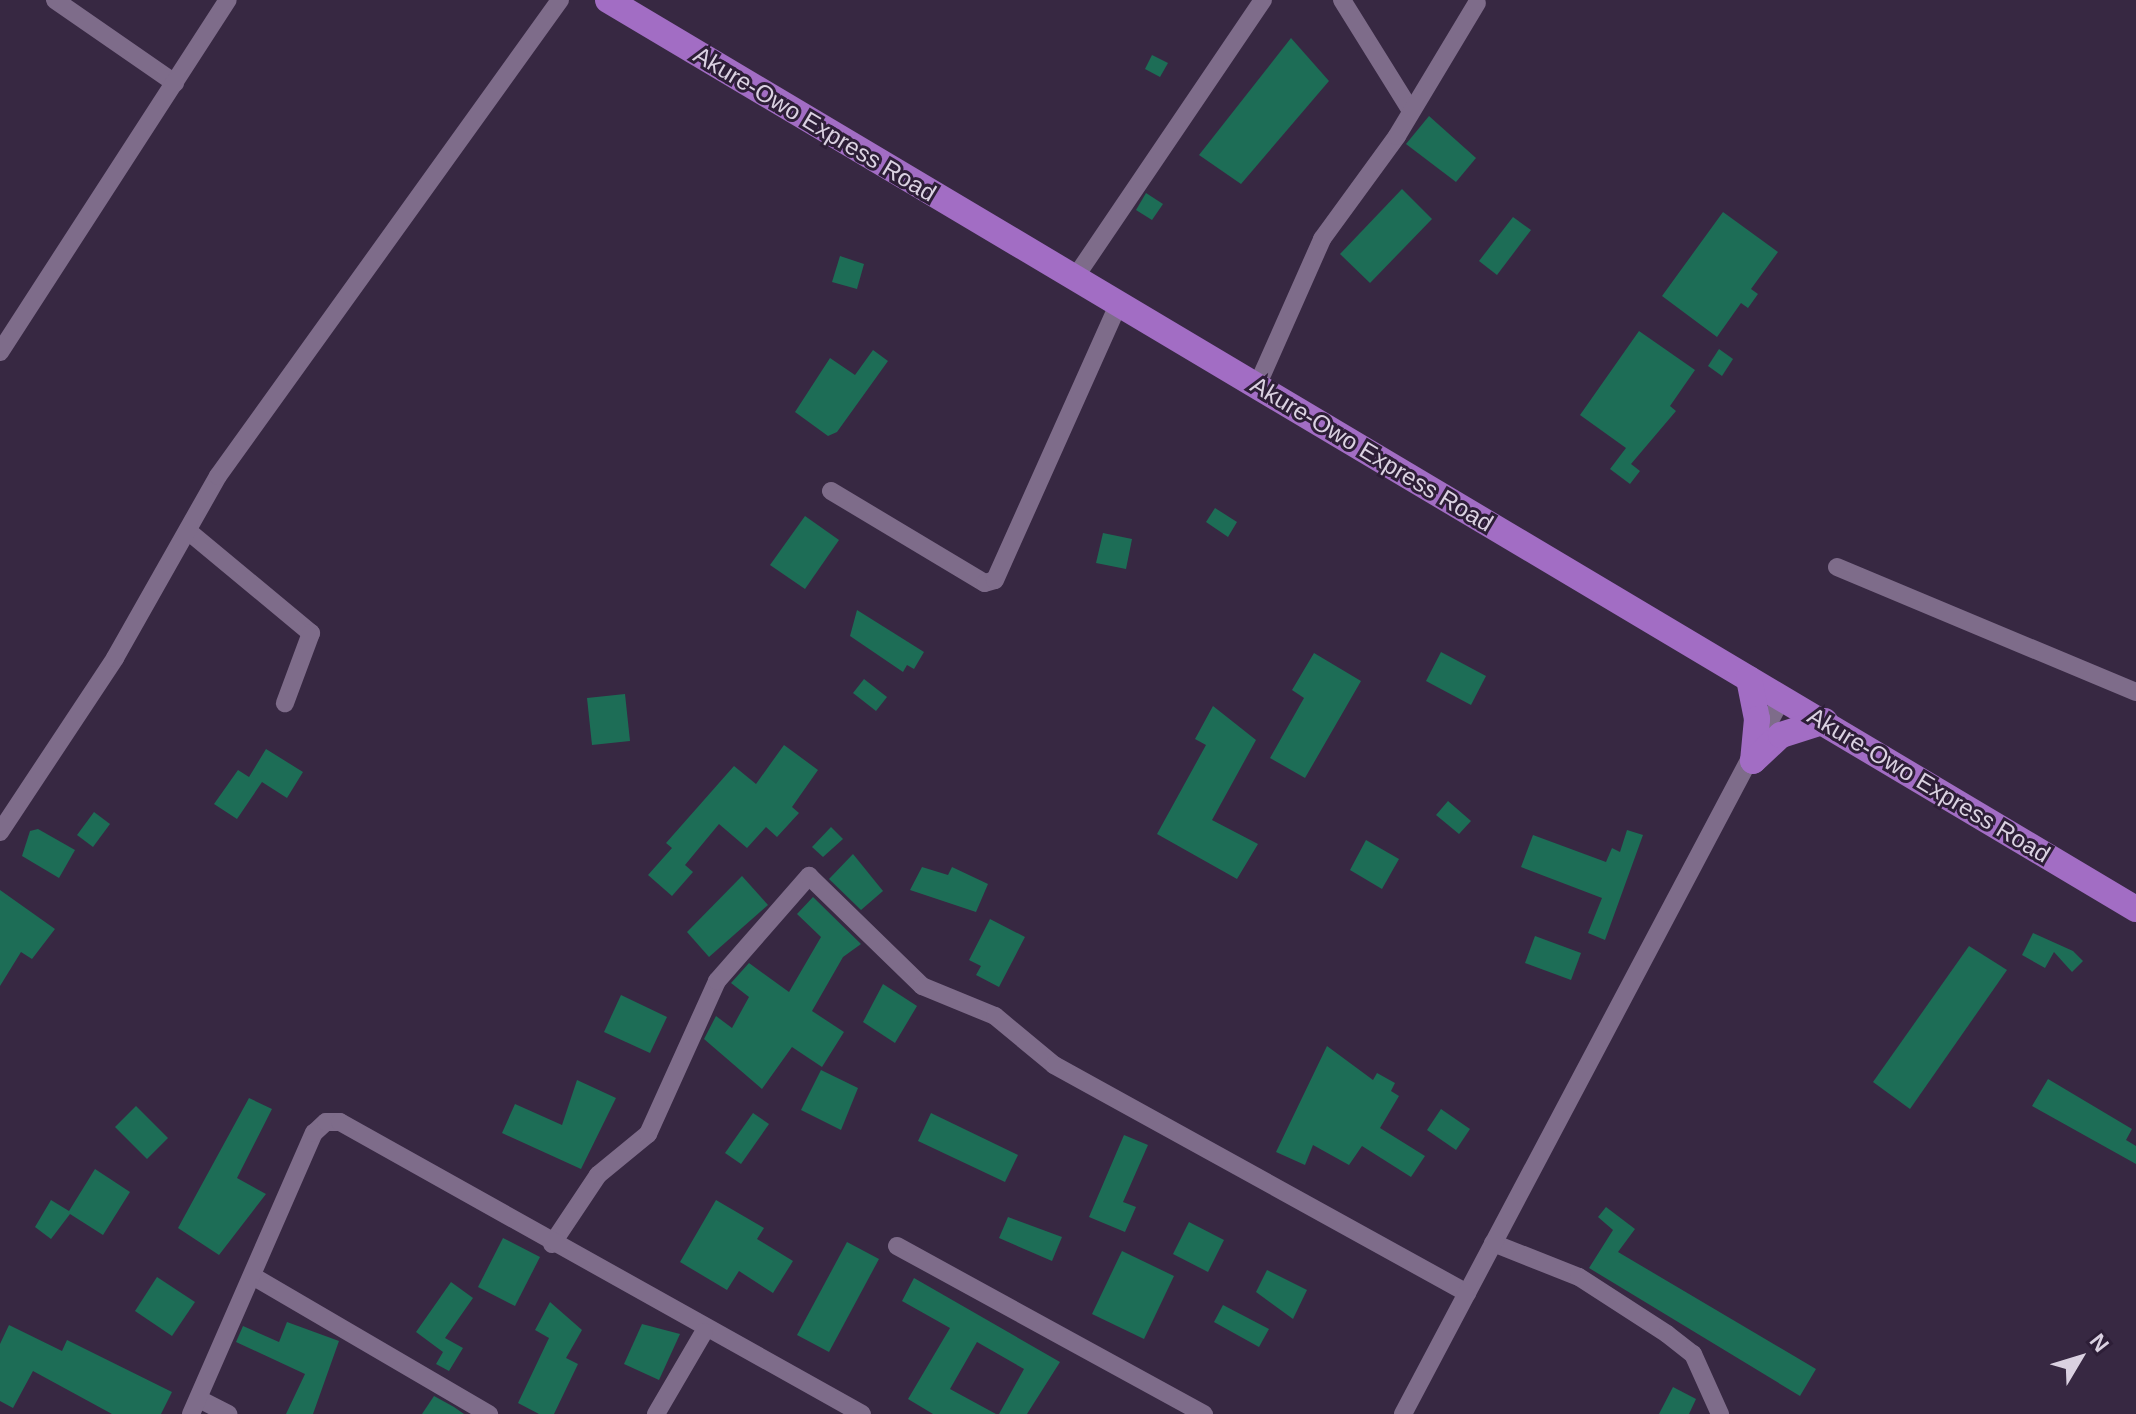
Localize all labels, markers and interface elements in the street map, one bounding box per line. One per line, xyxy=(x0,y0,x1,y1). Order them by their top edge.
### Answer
street label: Akure-Owo Express Road xyxy=(689,40,941,208)
street label: Akure-Owo Express Road xyxy=(1246,370,1498,538)
street label: Akure-Owo Express Road xyxy=(1803,701,2055,869)
north arrow xyxy=(2040,1318,2120,1398)
text: N xyxy=(2085,1329,2114,1357)

